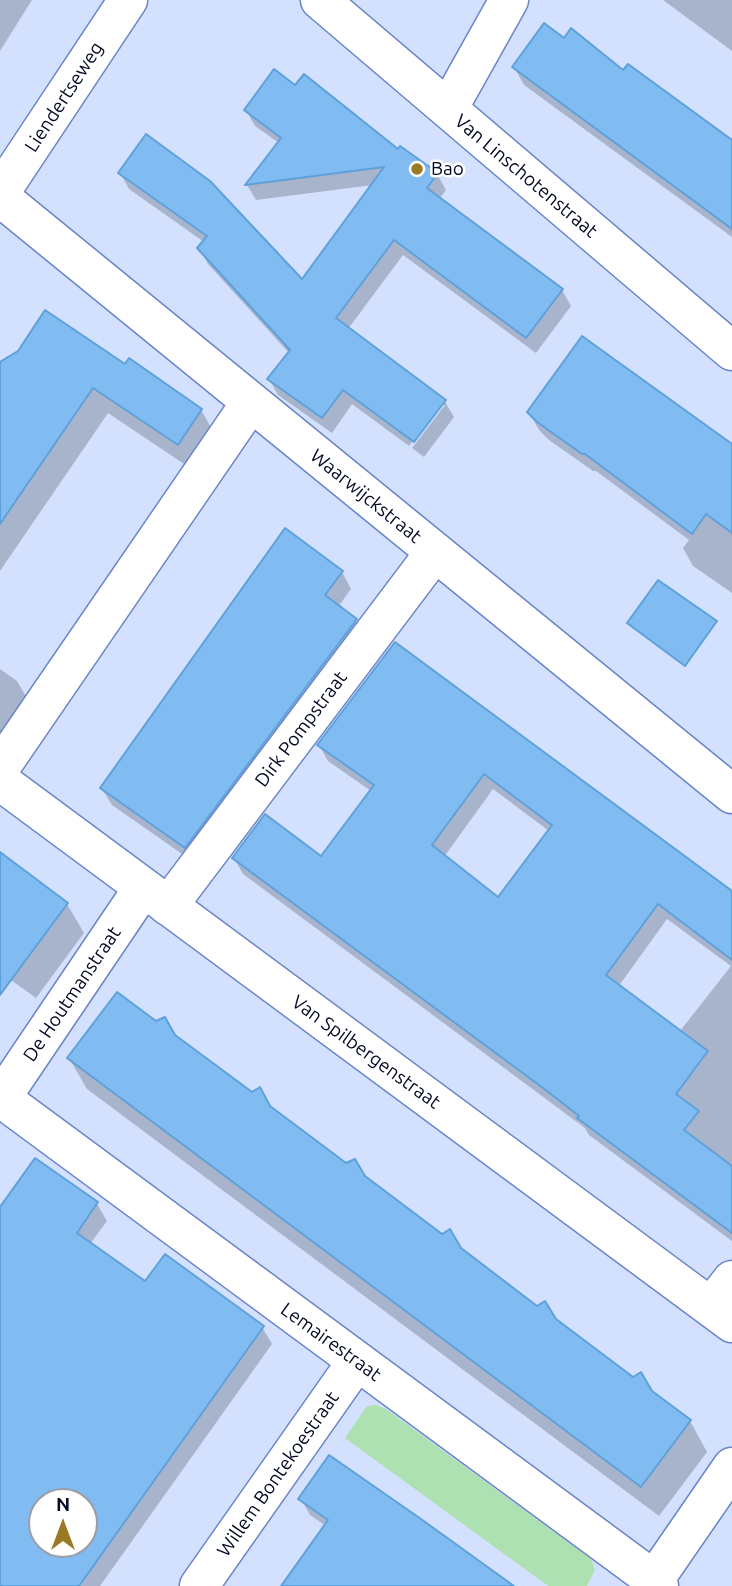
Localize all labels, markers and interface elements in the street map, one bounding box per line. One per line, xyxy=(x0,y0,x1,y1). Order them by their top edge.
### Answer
street label: Liendertseweg xyxy=(20,38,108,156)
street label: Van Linschotenstraat xyxy=(450,110,602,242)
place label: Bao xyxy=(431,158,464,180)
marker: Bao xyxy=(409,161,425,177)
street label: Waarwijckstraat xyxy=(306,444,426,548)
street label: Dirk Pompstraat xyxy=(250,667,352,791)
street label: De Houtmanstraat xyxy=(18,922,126,1066)
street label: Van Spilbergenstraat xyxy=(287,990,445,1114)
street label: Lemairestraat xyxy=(276,1298,386,1386)
street label: Willem Bontekoestraat xyxy=(212,1387,344,1561)
north arrow xyxy=(28,1488,98,1558)
text: N xyxy=(56,1493,70,1515)

